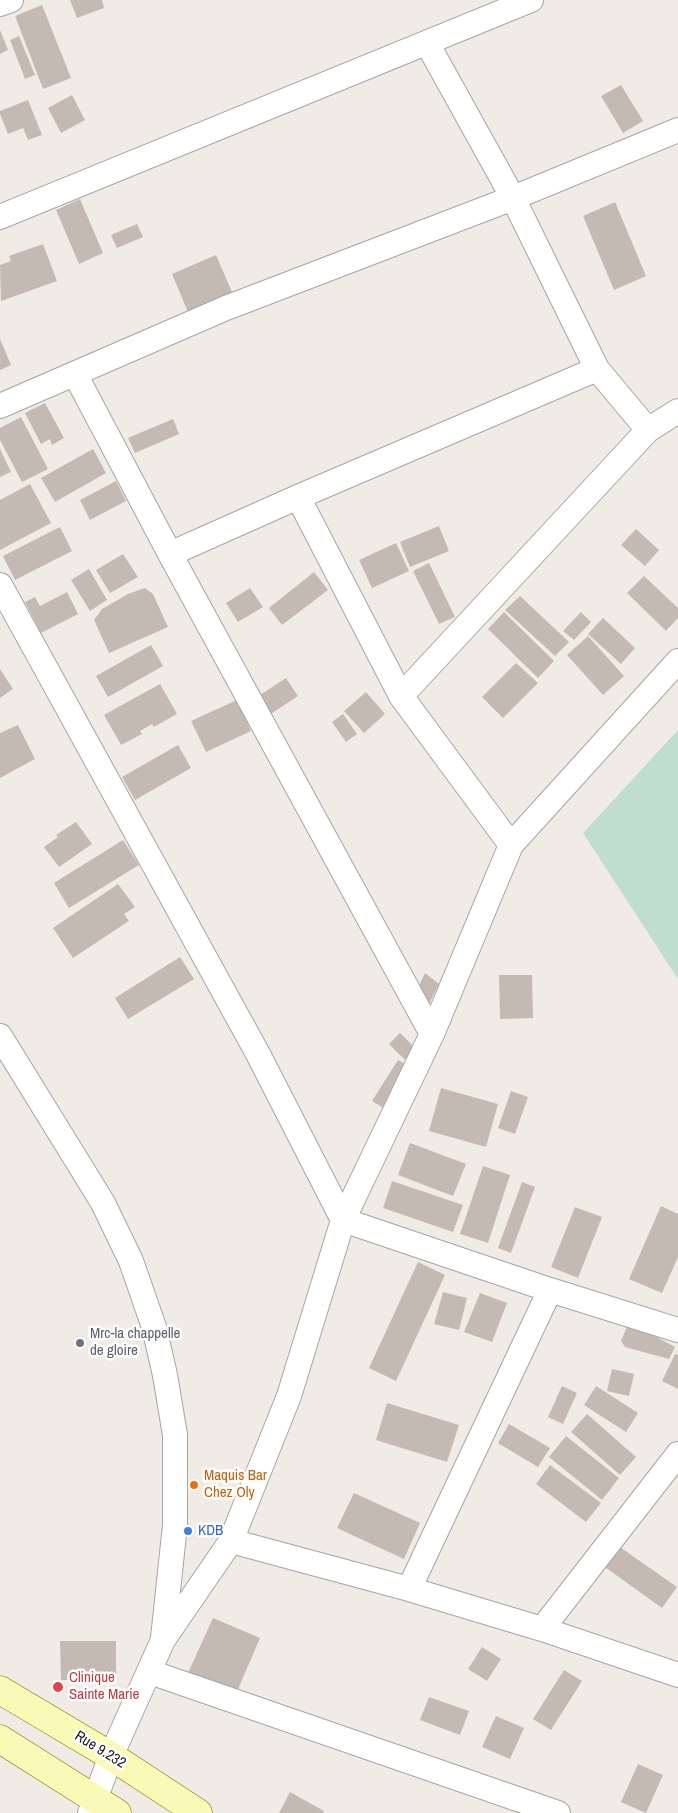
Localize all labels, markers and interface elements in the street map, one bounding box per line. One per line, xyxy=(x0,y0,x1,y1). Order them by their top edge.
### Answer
place label: Mrc-la chappelle de gloire xyxy=(90,1325,180,1360)
marker: Mrc-la chappelle de gloire xyxy=(74,1337,86,1349)
place label: Maquis Bar Chez Oly xyxy=(204,1467,267,1502)
marker: Maquis Bar Chez Oly xyxy=(188,1479,200,1491)
place label: KDB xyxy=(198,1522,223,1540)
marker: KDB xyxy=(182,1525,194,1537)
place label: Clinique Sainte Marie xyxy=(69,1669,139,1704)
marker: Clinique Sainte Marie xyxy=(51,1680,65,1694)
street label: Rue 9.232 xyxy=(71,1727,129,1773)

